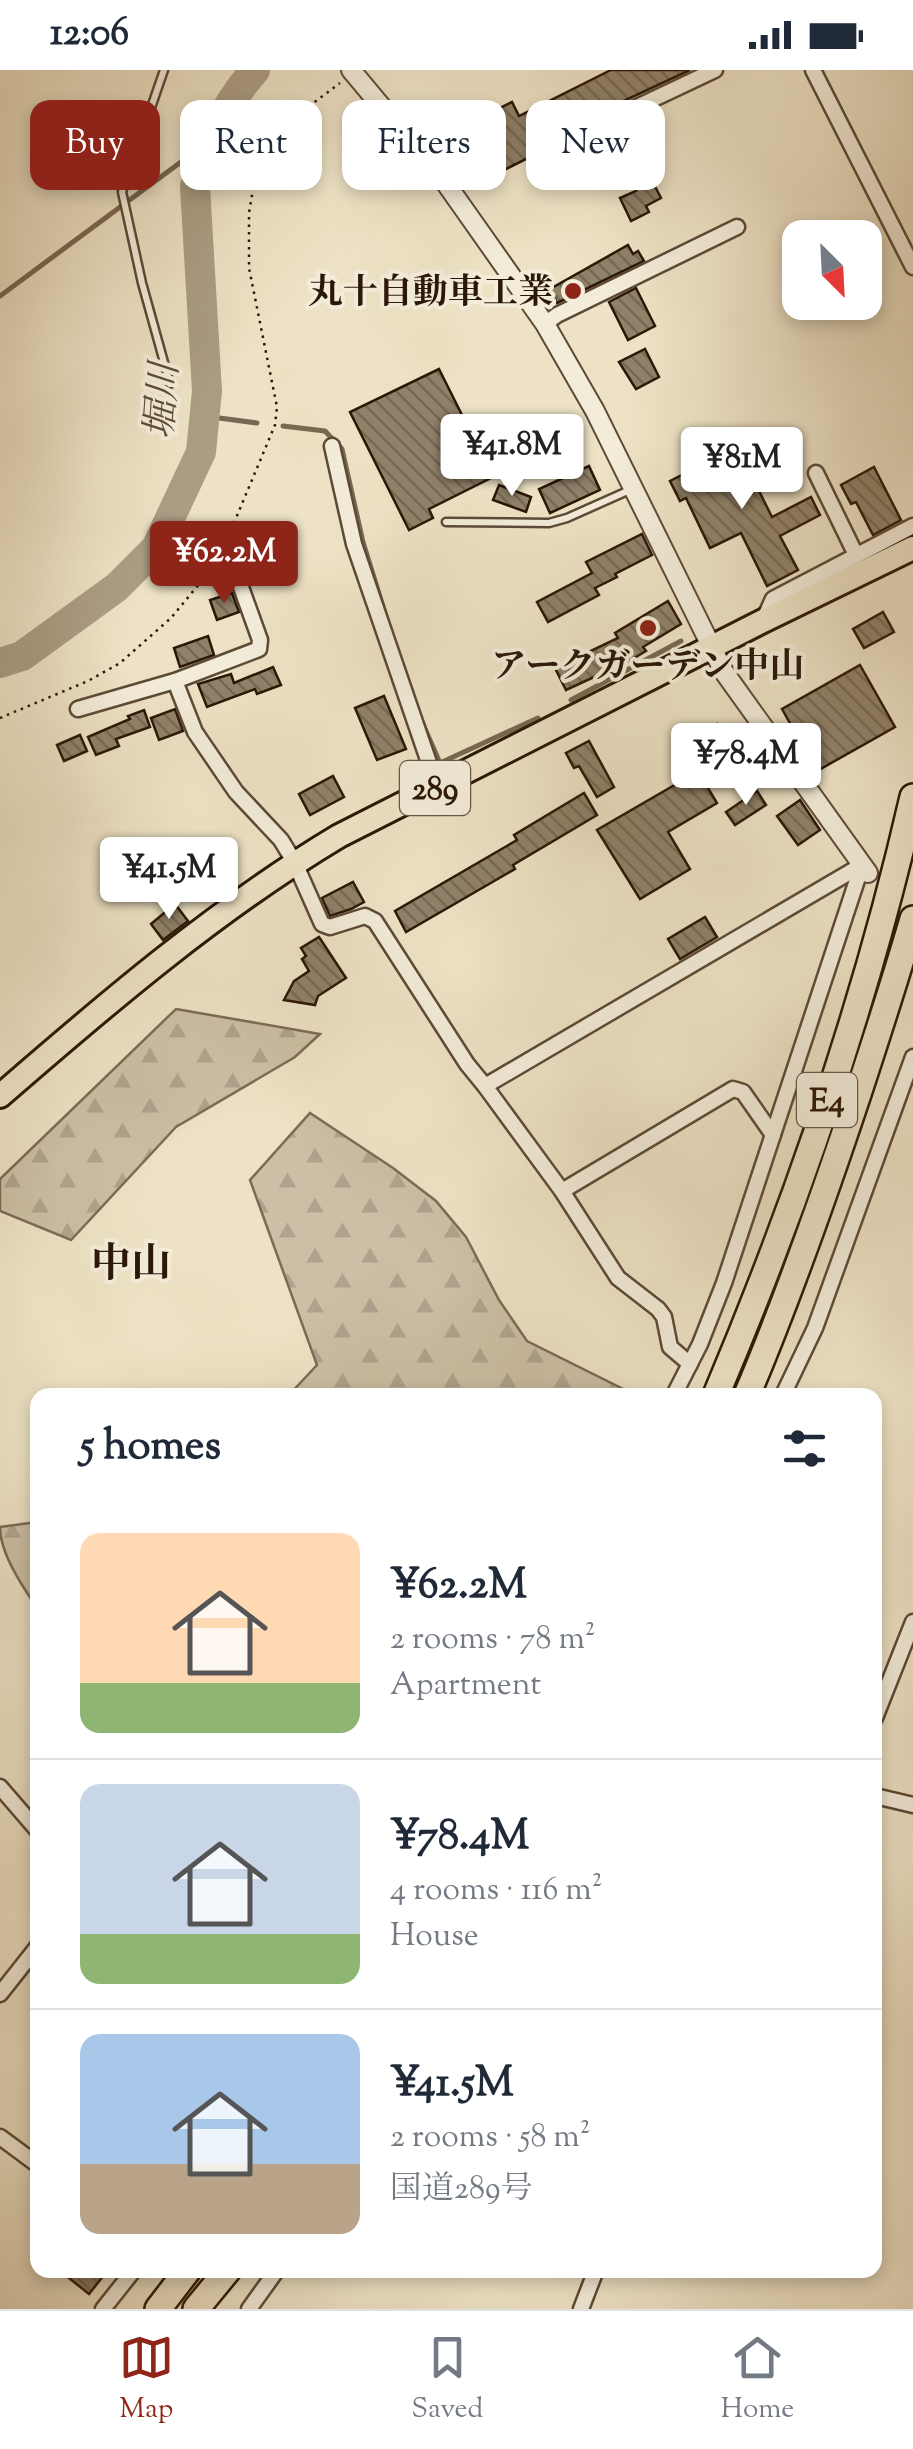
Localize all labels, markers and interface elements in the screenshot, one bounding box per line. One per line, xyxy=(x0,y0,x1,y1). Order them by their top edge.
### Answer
text: 12:06 xyxy=(50,8,129,62)
chip: Buy xyxy=(30,100,160,190)
chip: Rent xyxy=(180,100,322,190)
chip: Filters xyxy=(342,100,506,190)
chip: New xyxy=(526,100,665,190)
north arrow xyxy=(782,220,882,320)
map controls xyxy=(782,220,882,320)
place label: 丸十自動車工業 xyxy=(308,269,553,320)
marker: 丸十自動車工業 xyxy=(562,280,584,302)
water label: 堀川 xyxy=(135,358,195,441)
pin: ¥41.8M xyxy=(431,414,593,499)
text: ¥41.8M xyxy=(463,423,561,469)
pin: ¥81M xyxy=(683,427,801,512)
text: ¥81M xyxy=(703,436,781,482)
pin: ¥62.2M xyxy=(143,521,305,606)
text: ¥62.2M xyxy=(172,530,276,576)
marker: アークガーデン中山 xyxy=(637,617,659,639)
place label: アークガーデン中山 xyxy=(491,643,805,694)
pin: ¥78.4M xyxy=(665,723,827,808)
text: ¥78.4M xyxy=(693,732,799,778)
road number: 289 xyxy=(400,761,470,815)
pin: ¥41.5M xyxy=(88,837,250,922)
text: ¥41.5M xyxy=(122,846,216,892)
road number: E4 xyxy=(797,1073,857,1127)
district label: 中山 xyxy=(91,1238,171,1295)
text: 5 homes xyxy=(80,1418,221,1478)
icon: filters xyxy=(777,1421,832,1476)
text: ¥62.2M xyxy=(390,1557,527,1617)
icon: home xyxy=(160,1573,280,1693)
text: 2 rooms · 78 m² xyxy=(390,1617,596,1663)
text: Apartment xyxy=(390,1663,541,1709)
text: ¥78.4M xyxy=(390,1808,529,1868)
icon: home xyxy=(160,1824,280,1944)
text: 4 rooms · 116 m² xyxy=(390,1868,602,1914)
text: House xyxy=(390,1914,479,1960)
text: ¥41.5M xyxy=(390,2055,514,2115)
icon: home xyxy=(160,2074,280,2194)
text: 2 rooms · 58 m² xyxy=(390,2115,591,2161)
text: 国道289号 xyxy=(390,2167,533,2213)
tab: Map xyxy=(119,2330,174,2430)
tab: Saved xyxy=(411,2330,483,2430)
tab: Home xyxy=(721,2330,794,2430)

